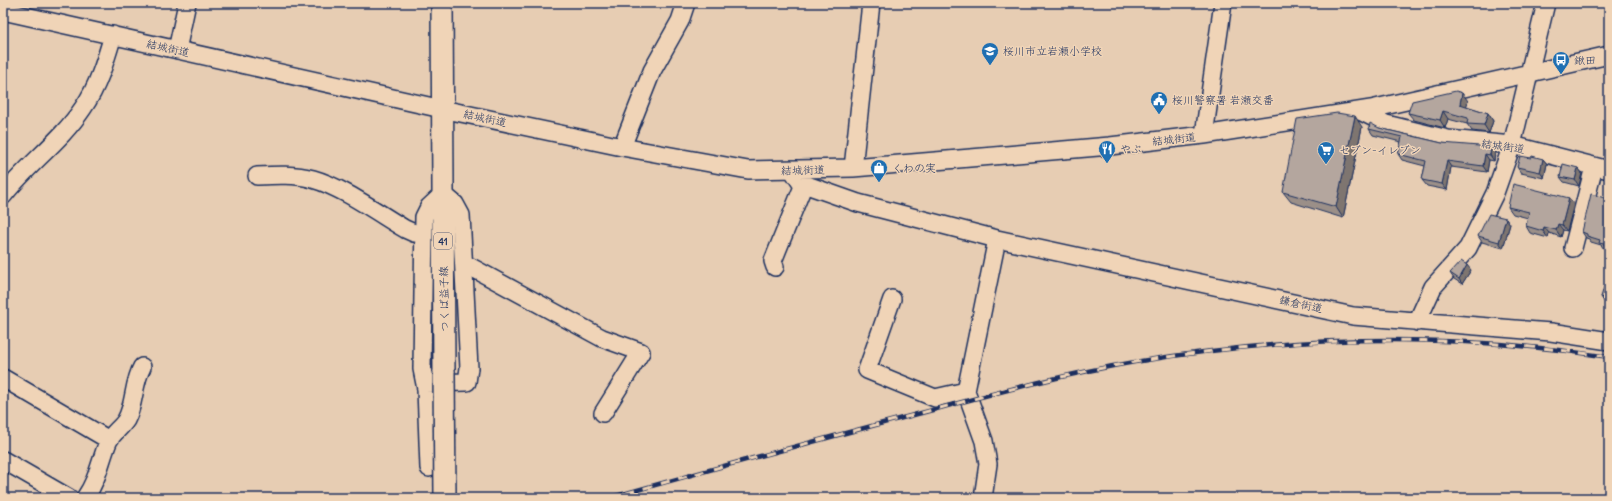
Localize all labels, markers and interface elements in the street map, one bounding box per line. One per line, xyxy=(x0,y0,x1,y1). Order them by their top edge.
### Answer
street label: 結城街道 xyxy=(145,36,191,60)
school or university icon: 桜川市立岩瀬小学校 xyxy=(980,41,1000,66)
place label: 桜川市立岩瀬小学校 xyxy=(1003,44,1102,58)
bus stop icon: 鍬田 xyxy=(1551,50,1571,75)
place label: 鍬田 xyxy=(1574,53,1596,67)
public building icon: 桜川警察署 岩瀬交番 xyxy=(1149,90,1169,115)
place label: 桜川警察署 岩瀬交番 xyxy=(1172,93,1274,107)
street label: 結城街道 xyxy=(462,107,508,129)
street label: 結城街道 xyxy=(1151,130,1197,148)
street label: 結城街道 xyxy=(1480,136,1526,156)
restaurant icon: やぶ xyxy=(1097,139,1117,164)
supermarket icon: セブン-イレブン xyxy=(1316,140,1336,165)
place label: やぶ xyxy=(1120,142,1142,156)
place label: セブン-イレブン xyxy=(1339,143,1421,157)
shop icon: くわの実 xyxy=(869,158,889,183)
place label: くわの実 xyxy=(892,161,936,175)
street label: 結城街道 xyxy=(781,163,825,177)
road number: 41 xyxy=(434,233,452,249)
street label: つくば益子線 xyxy=(436,266,452,332)
street label: 鎌倉街道 xyxy=(1278,293,1324,315)

